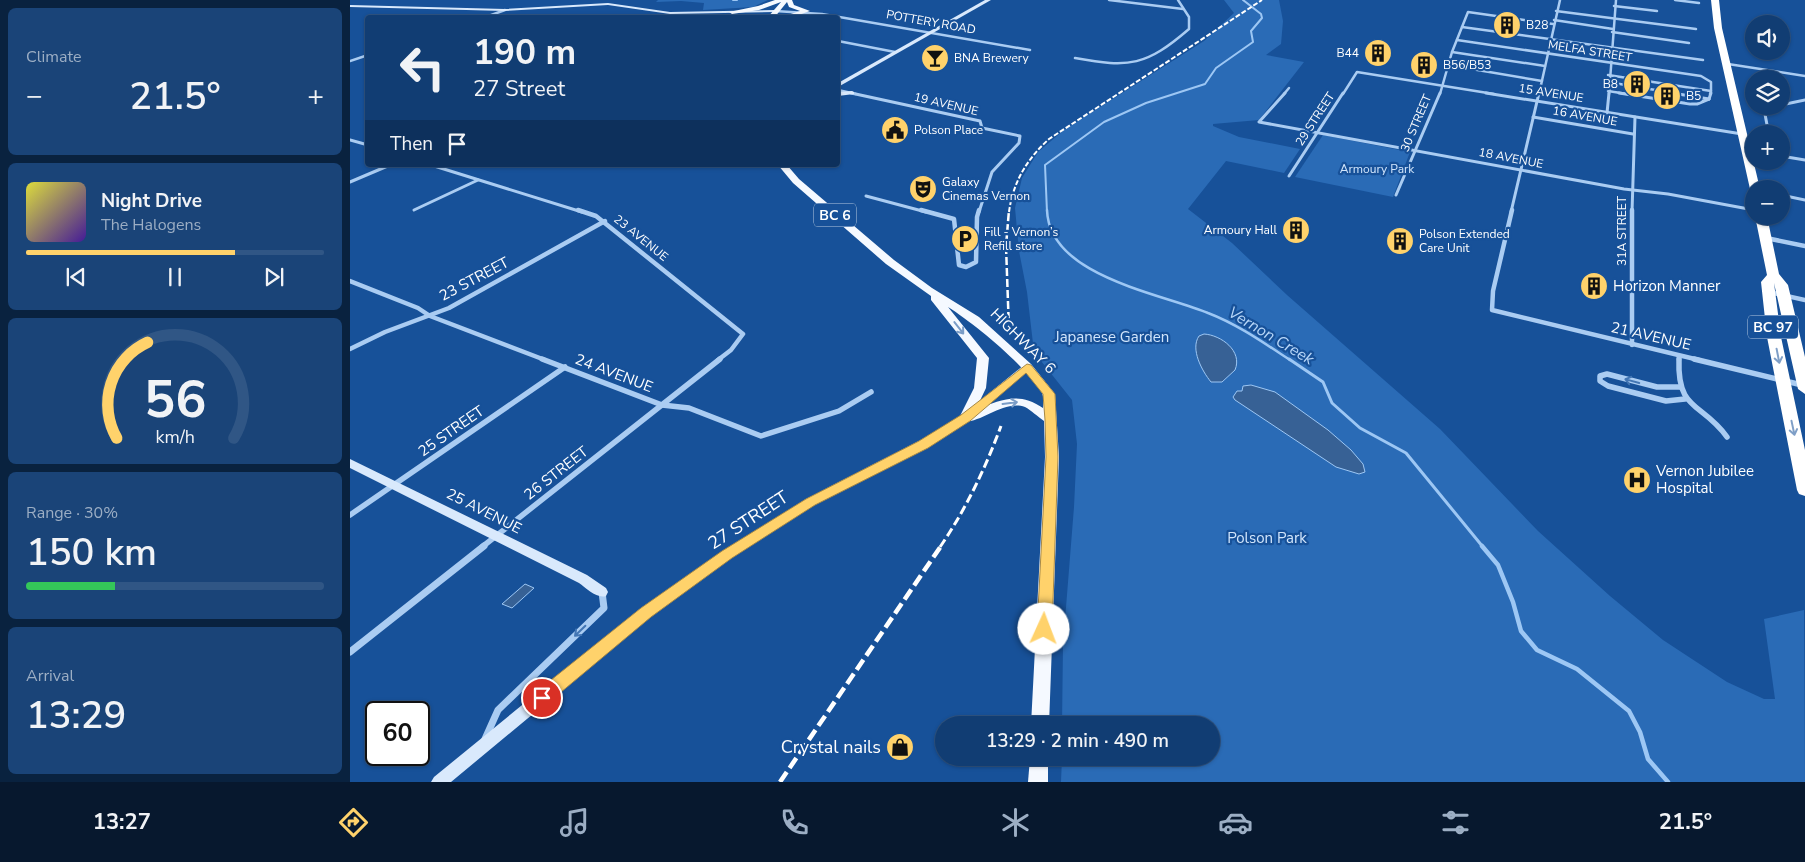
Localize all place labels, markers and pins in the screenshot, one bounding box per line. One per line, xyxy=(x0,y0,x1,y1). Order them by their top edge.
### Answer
building icon: B28 xyxy=(1492,10,1522,40)
place label: B28 xyxy=(1526,17,1549,33)
building icon: B44 xyxy=(1363,38,1393,68)
bar icon: BNA Brewery xyxy=(920,43,950,73)
place label: B44 xyxy=(1336,45,1359,61)
place label: BNA Brewery xyxy=(954,50,1030,66)
building icon: B56/B53 xyxy=(1409,50,1439,80)
place label: B56/B53 xyxy=(1443,57,1491,73)
building icon: B8 xyxy=(1622,69,1652,99)
place label: B8 xyxy=(1603,76,1618,92)
building icon: B5 xyxy=(1652,81,1682,111)
place label: B5 xyxy=(1686,88,1701,104)
public building icon: Polson Place xyxy=(880,115,910,145)
place label: Polson Place xyxy=(914,122,983,138)
theatre icon: Galaxy Cinemas Vernon xyxy=(908,174,938,204)
place label: Galaxy Cinemas Vernon xyxy=(942,174,1030,204)
building icon: Armoury Hall xyxy=(1281,215,1311,245)
place label: Armoury Hall xyxy=(1204,222,1277,238)
parking icon: Fill - Vernon’s Refill store xyxy=(950,224,980,254)
place label: Fill - Vernon’s Refill store xyxy=(984,224,1058,254)
building icon: Polson Extended Care Unit xyxy=(1385,226,1415,256)
place label: Polson Extended Care Unit xyxy=(1419,226,1510,256)
building icon: Horizon Manner xyxy=(1579,271,1609,301)
place label: Horizon Manner xyxy=(1613,276,1721,296)
place label: Vernon Jubilee Hospital xyxy=(1655,461,1754,498)
hospital icon: Vernon Jubilee Hospital xyxy=(1622,465,1652,495)
pin xyxy=(521,677,563,719)
shop icon: Crystal nails xyxy=(885,732,915,762)
place label: Crystal nails xyxy=(781,735,881,759)

